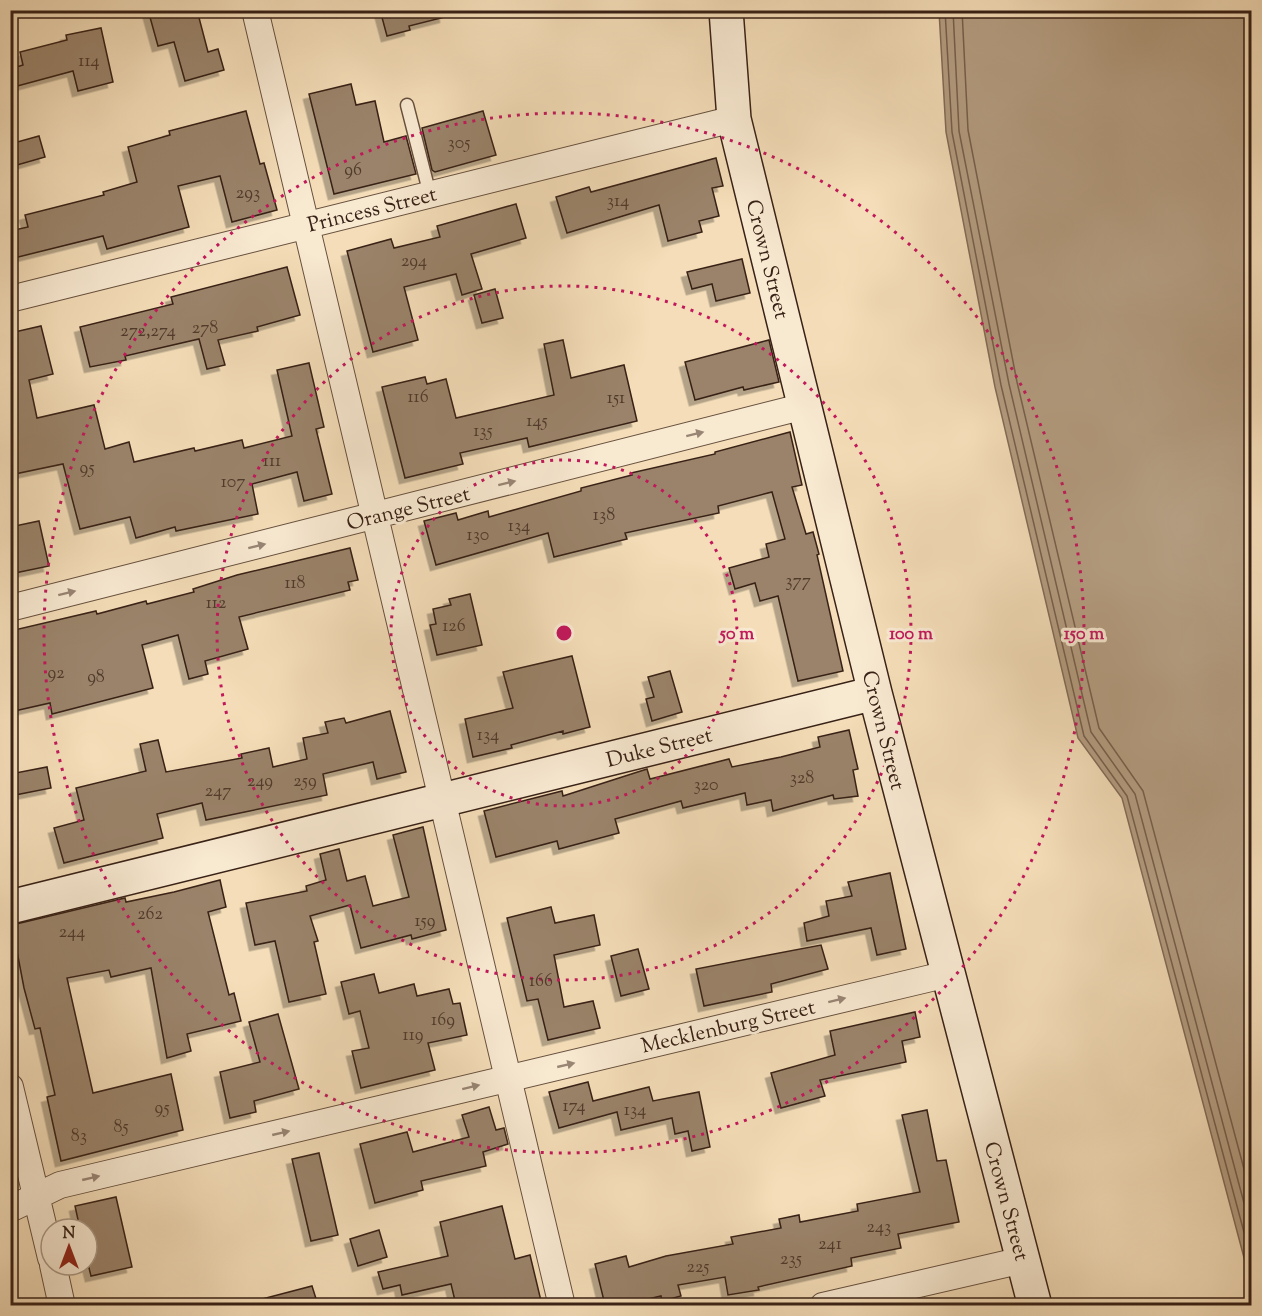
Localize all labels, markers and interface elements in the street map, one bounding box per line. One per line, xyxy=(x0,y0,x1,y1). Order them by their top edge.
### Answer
house number: 114 xyxy=(78,49,100,75)
house number: 305 xyxy=(448,131,470,157)
house number: 96 xyxy=(344,158,362,184)
street label: Princess Street xyxy=(305,180,440,241)
house number: 293 xyxy=(236,181,260,207)
house number: 314 xyxy=(607,189,629,215)
street label: Crown Street xyxy=(737,197,795,322)
house number: 294 xyxy=(401,249,427,275)
house number: 278 xyxy=(192,316,218,342)
house number: 272,274 xyxy=(120,319,176,345)
house number: 116 xyxy=(407,385,429,411)
house number: 151 xyxy=(607,386,625,412)
house number: 145 xyxy=(526,409,548,435)
house number: 135 xyxy=(473,419,493,445)
one-way arrow xyxy=(686,429,705,439)
house number: 111 xyxy=(263,449,281,475)
house number: 95 xyxy=(79,456,95,482)
house number: 107 xyxy=(221,470,245,496)
one-way arrow xyxy=(498,478,516,487)
street label: Orange Street xyxy=(344,480,473,540)
house number: 138 xyxy=(593,503,615,529)
house number: 134 xyxy=(508,514,530,540)
house number: 130 xyxy=(467,523,489,549)
one-way arrow xyxy=(247,541,266,551)
house number: 377 xyxy=(785,569,811,595)
house number: 118 xyxy=(284,571,306,597)
one-way arrow xyxy=(58,588,76,598)
house number: 112 xyxy=(206,591,227,617)
house number: 126 xyxy=(442,614,466,640)
text: 50 m xyxy=(718,622,754,648)
text: 100 m xyxy=(889,622,933,648)
text: 150 m xyxy=(1064,622,1104,648)
centre of rings xyxy=(554,623,574,643)
house number: 92 xyxy=(47,661,65,687)
house number: 98 xyxy=(87,665,105,691)
street label: Crown Street xyxy=(853,668,911,793)
street label: Duke Street xyxy=(603,721,716,777)
house number: 134 xyxy=(477,723,499,749)
house number: 328 xyxy=(790,766,814,792)
house number: 249 xyxy=(247,769,273,795)
house number: 259 xyxy=(293,769,317,795)
house number: 320 xyxy=(693,773,719,799)
house number: 247 xyxy=(205,779,231,805)
house number: 262 xyxy=(137,902,163,928)
house number: 159 xyxy=(414,909,436,935)
house number: 244 xyxy=(59,920,85,946)
house number: 166 xyxy=(529,969,553,995)
street label: Mecklenburg Street xyxy=(639,993,818,1063)
one-way arrow xyxy=(828,994,847,1004)
house number: 169 xyxy=(431,1008,455,1034)
house number: 119 xyxy=(403,1023,424,1049)
one-way arrow xyxy=(557,1059,575,1069)
one-way arrow xyxy=(462,1082,480,1092)
house number: 174 xyxy=(563,1094,586,1120)
house number: 95 xyxy=(154,1096,170,1122)
house number: 134 xyxy=(624,1098,646,1124)
house number: 85 xyxy=(113,1115,129,1141)
house number: 83 xyxy=(71,1124,87,1150)
one-way arrow xyxy=(272,1127,290,1137)
street label: Crown Street xyxy=(975,1139,1035,1264)
one-way arrow xyxy=(82,1172,101,1182)
house number: 243 xyxy=(867,1215,891,1241)
north arrow xyxy=(39,1217,99,1277)
text: N xyxy=(63,1223,76,1246)
house number: 241 xyxy=(818,1232,842,1258)
house number: 235 xyxy=(780,1247,802,1273)
house number: 225 xyxy=(686,1255,710,1281)

